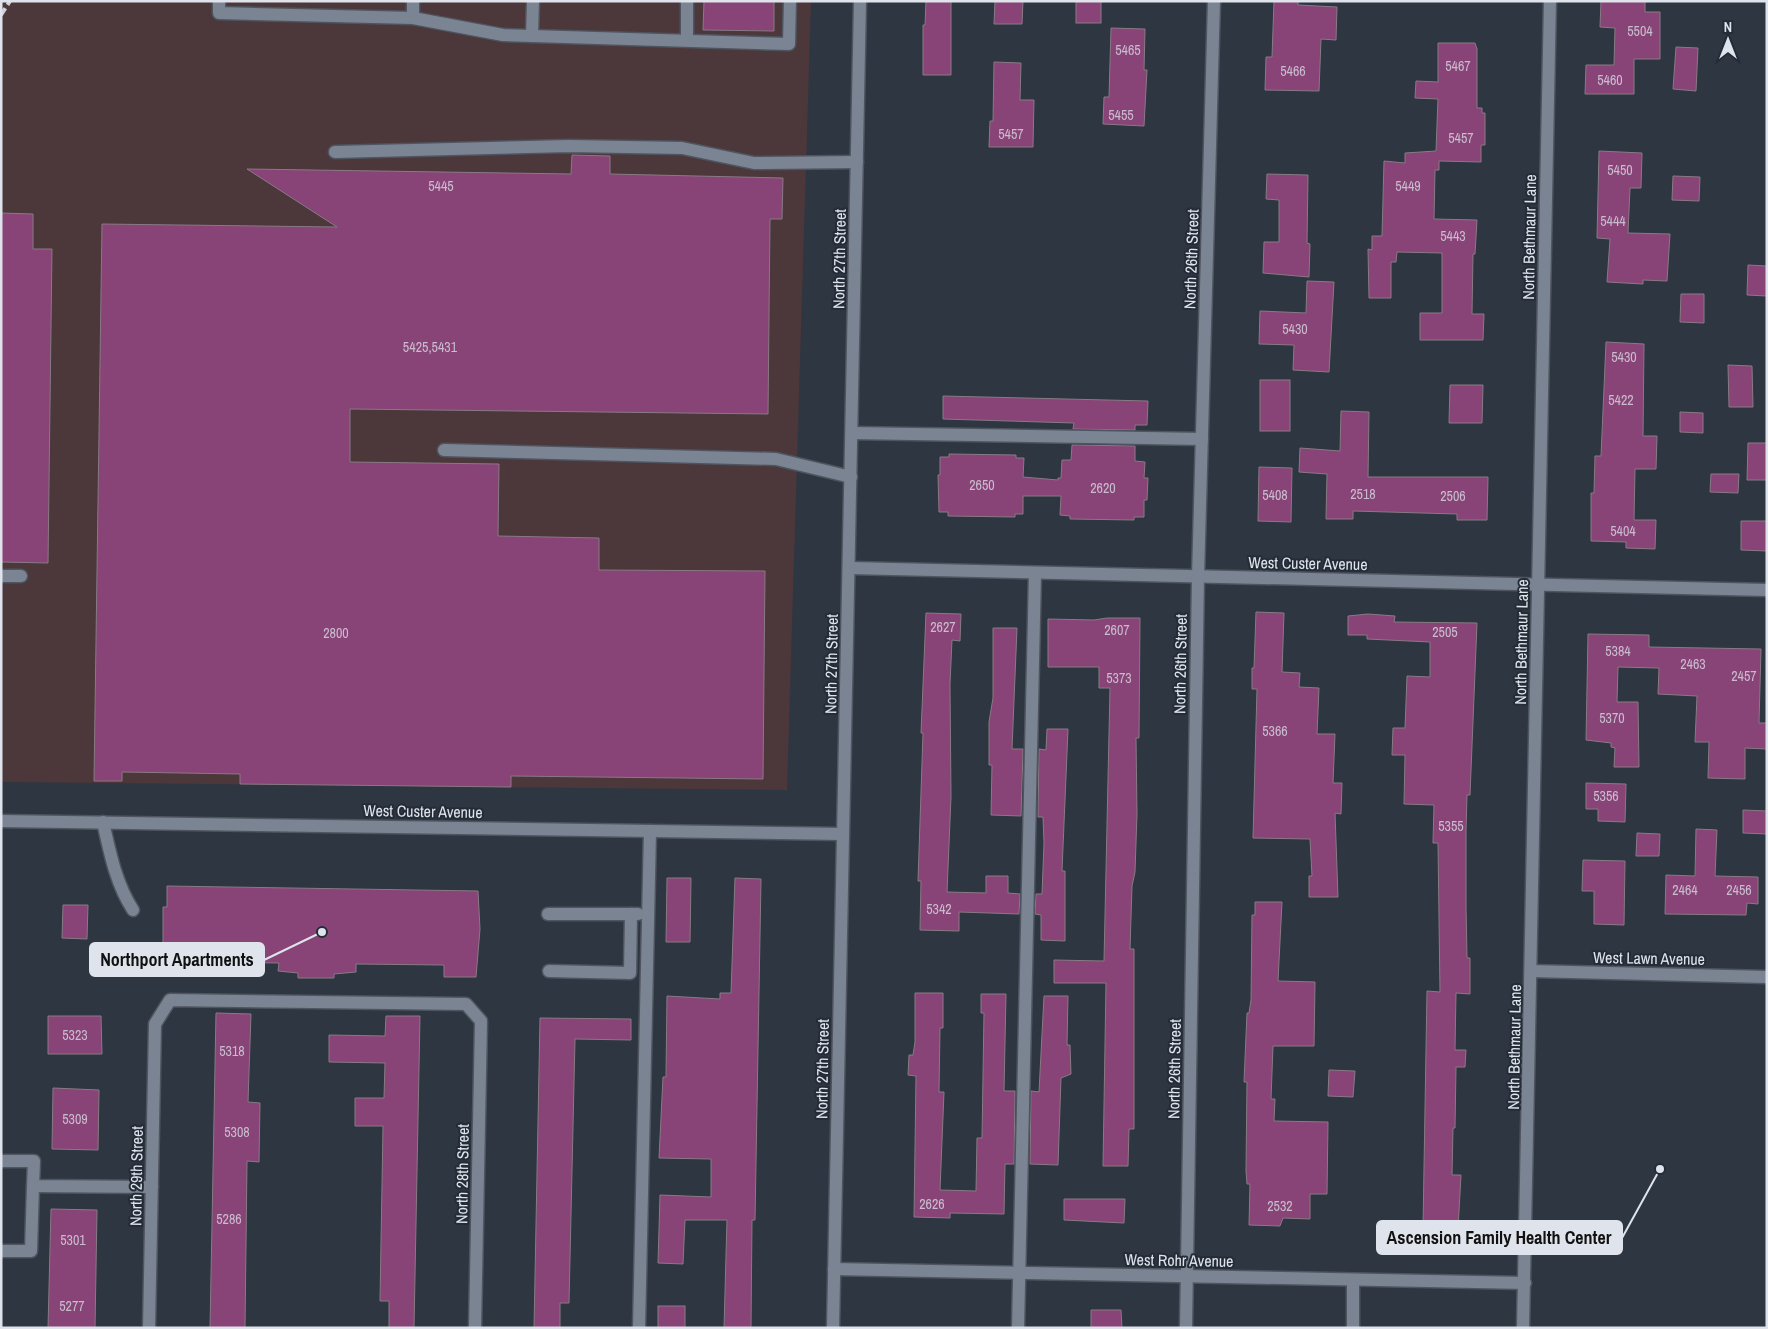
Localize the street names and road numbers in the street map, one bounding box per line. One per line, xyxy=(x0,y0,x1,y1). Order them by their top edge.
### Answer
street label: North Bethmaur Lane xyxy=(1517,174,1541,300)
street label: North 26th Street xyxy=(1178,208,1204,309)
street label: North 27th Street xyxy=(827,209,851,309)
street label: West Custer Avenue xyxy=(1248,551,1368,575)
street label: North Bethmaur Lane xyxy=(1509,579,1533,705)
street label: North 27th Street xyxy=(819,614,843,714)
street label: North 26th Street xyxy=(1168,614,1192,714)
street label: West Custer Avenue xyxy=(363,799,483,823)
street label: West Lawn Avenue xyxy=(1593,946,1705,970)
street label: North Bethmaur Lane xyxy=(1502,984,1526,1110)
street label: North 27th Street xyxy=(810,1019,834,1119)
street label: North 26th Street xyxy=(1162,1019,1186,1119)
street label: North 28th Street xyxy=(450,1124,474,1224)
street label: North 29th Street xyxy=(124,1126,148,1226)
street label: West Rohr Avenue xyxy=(1124,1248,1234,1272)

